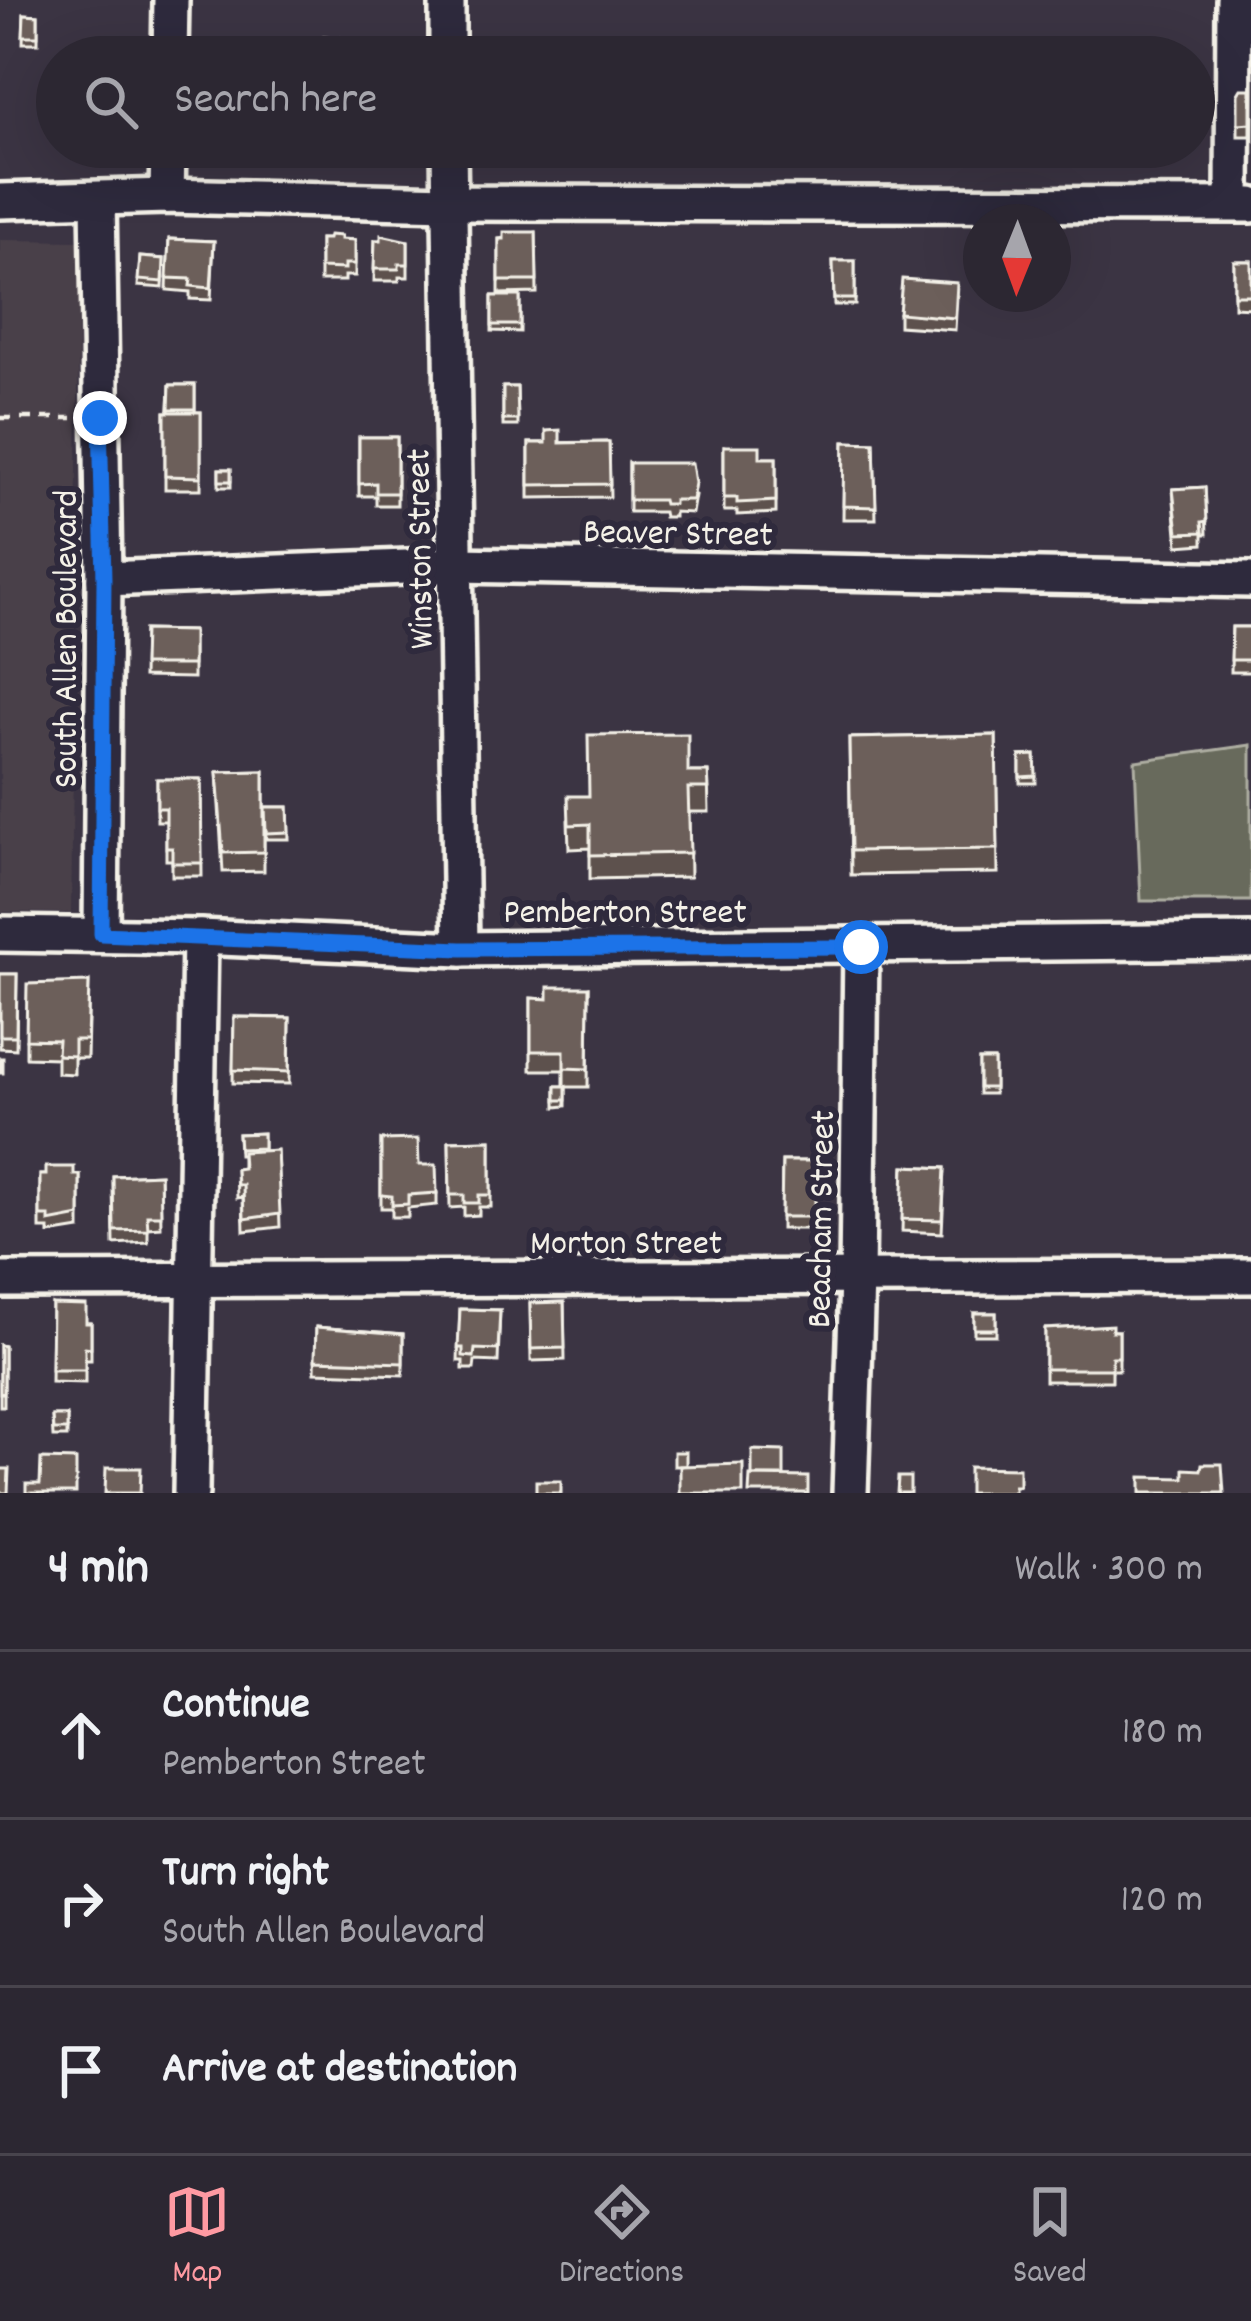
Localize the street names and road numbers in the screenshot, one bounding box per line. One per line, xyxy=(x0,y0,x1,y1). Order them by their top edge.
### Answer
street label: Winston Street xyxy=(395,448,451,650)
street label: South Allen Boulevard xyxy=(43,490,95,788)
street label: Beaver Street xyxy=(583,508,773,564)
street label: Pemberton Street xyxy=(503,889,747,941)
street label: Beacham Street xyxy=(796,1110,852,1329)
street label: Morton Street xyxy=(530,1220,722,1272)

